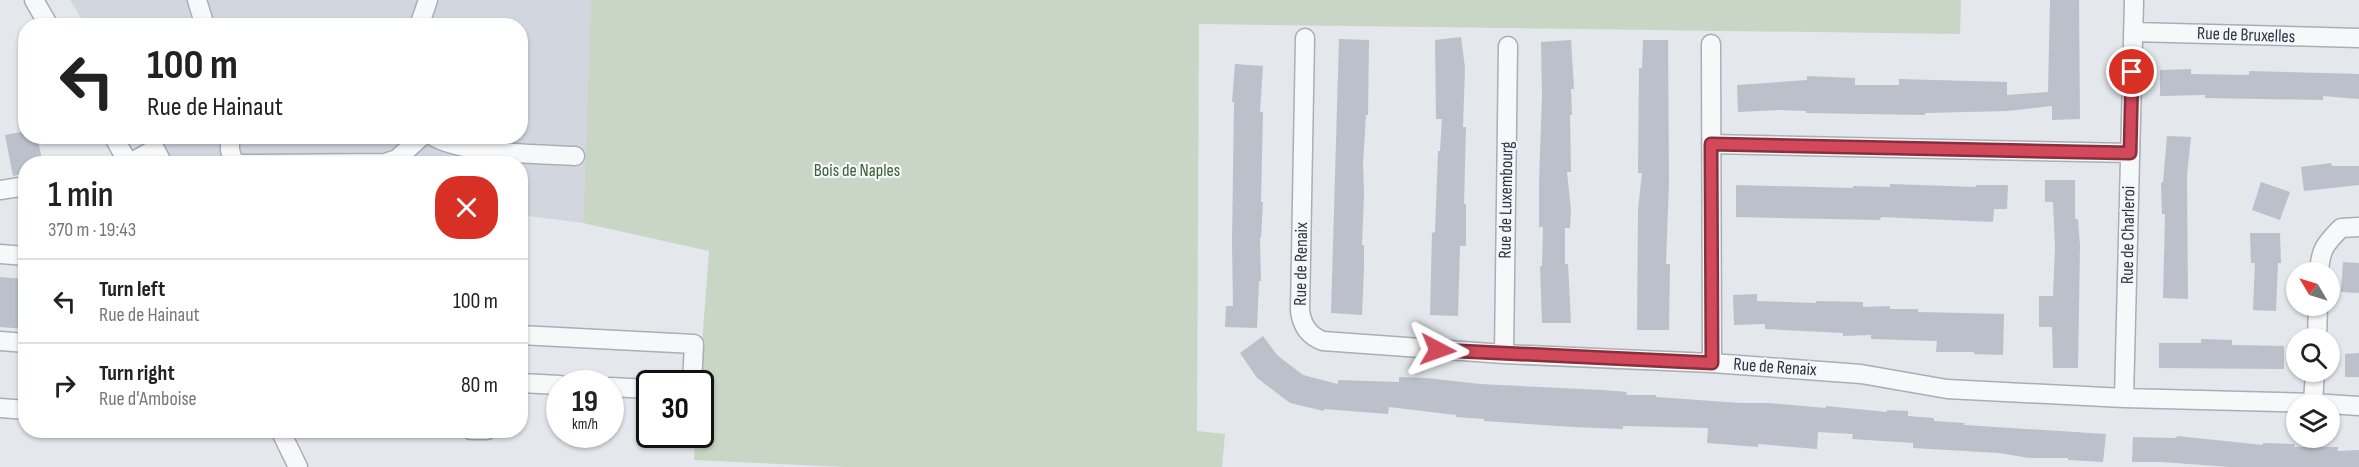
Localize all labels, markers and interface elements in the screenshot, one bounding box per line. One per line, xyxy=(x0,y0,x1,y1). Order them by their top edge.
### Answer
street label: Rue de Bruxelles xyxy=(2196,23,2296,47)
text: 100 m xyxy=(147,40,238,91)
icon: left xyxy=(48,42,126,120)
pin xyxy=(2106,46,2157,97)
icon: arrive xyxy=(2115,55,2148,88)
text: Rue de Hainaut xyxy=(147,91,283,123)
street label: Rue de Luxembourg xyxy=(1494,141,1518,259)
park label: Bois de Naples xyxy=(814,160,900,181)
text: 1 min xyxy=(48,174,113,217)
button: close xyxy=(435,176,498,239)
street label: Rue de Charleroi xyxy=(2117,186,2139,284)
text: 370 m · 19:43 xyxy=(48,218,136,242)
street label: Rue de Renaix xyxy=(1290,222,1312,306)
north arrow xyxy=(2286,262,2340,316)
map controls xyxy=(2286,262,2340,448)
text: Turn left xyxy=(99,276,165,303)
icon: left xyxy=(48,285,81,318)
text: 100 m xyxy=(453,288,498,315)
text: Rue de Hainaut xyxy=(99,303,200,327)
position arrow xyxy=(1406,318,1470,382)
button: search xyxy=(2286,328,2340,382)
street label: Rue de Renaix xyxy=(1733,354,1818,380)
text: Turn right xyxy=(99,360,175,387)
icon: right xyxy=(48,369,81,402)
speed limit sign: 30 xyxy=(636,370,714,448)
text: 80 m xyxy=(461,372,498,399)
text: 19 xyxy=(572,384,598,420)
text: Rue d'Amboise xyxy=(99,387,197,411)
button: layers xyxy=(2286,394,2340,448)
text: km/h xyxy=(572,415,598,434)

